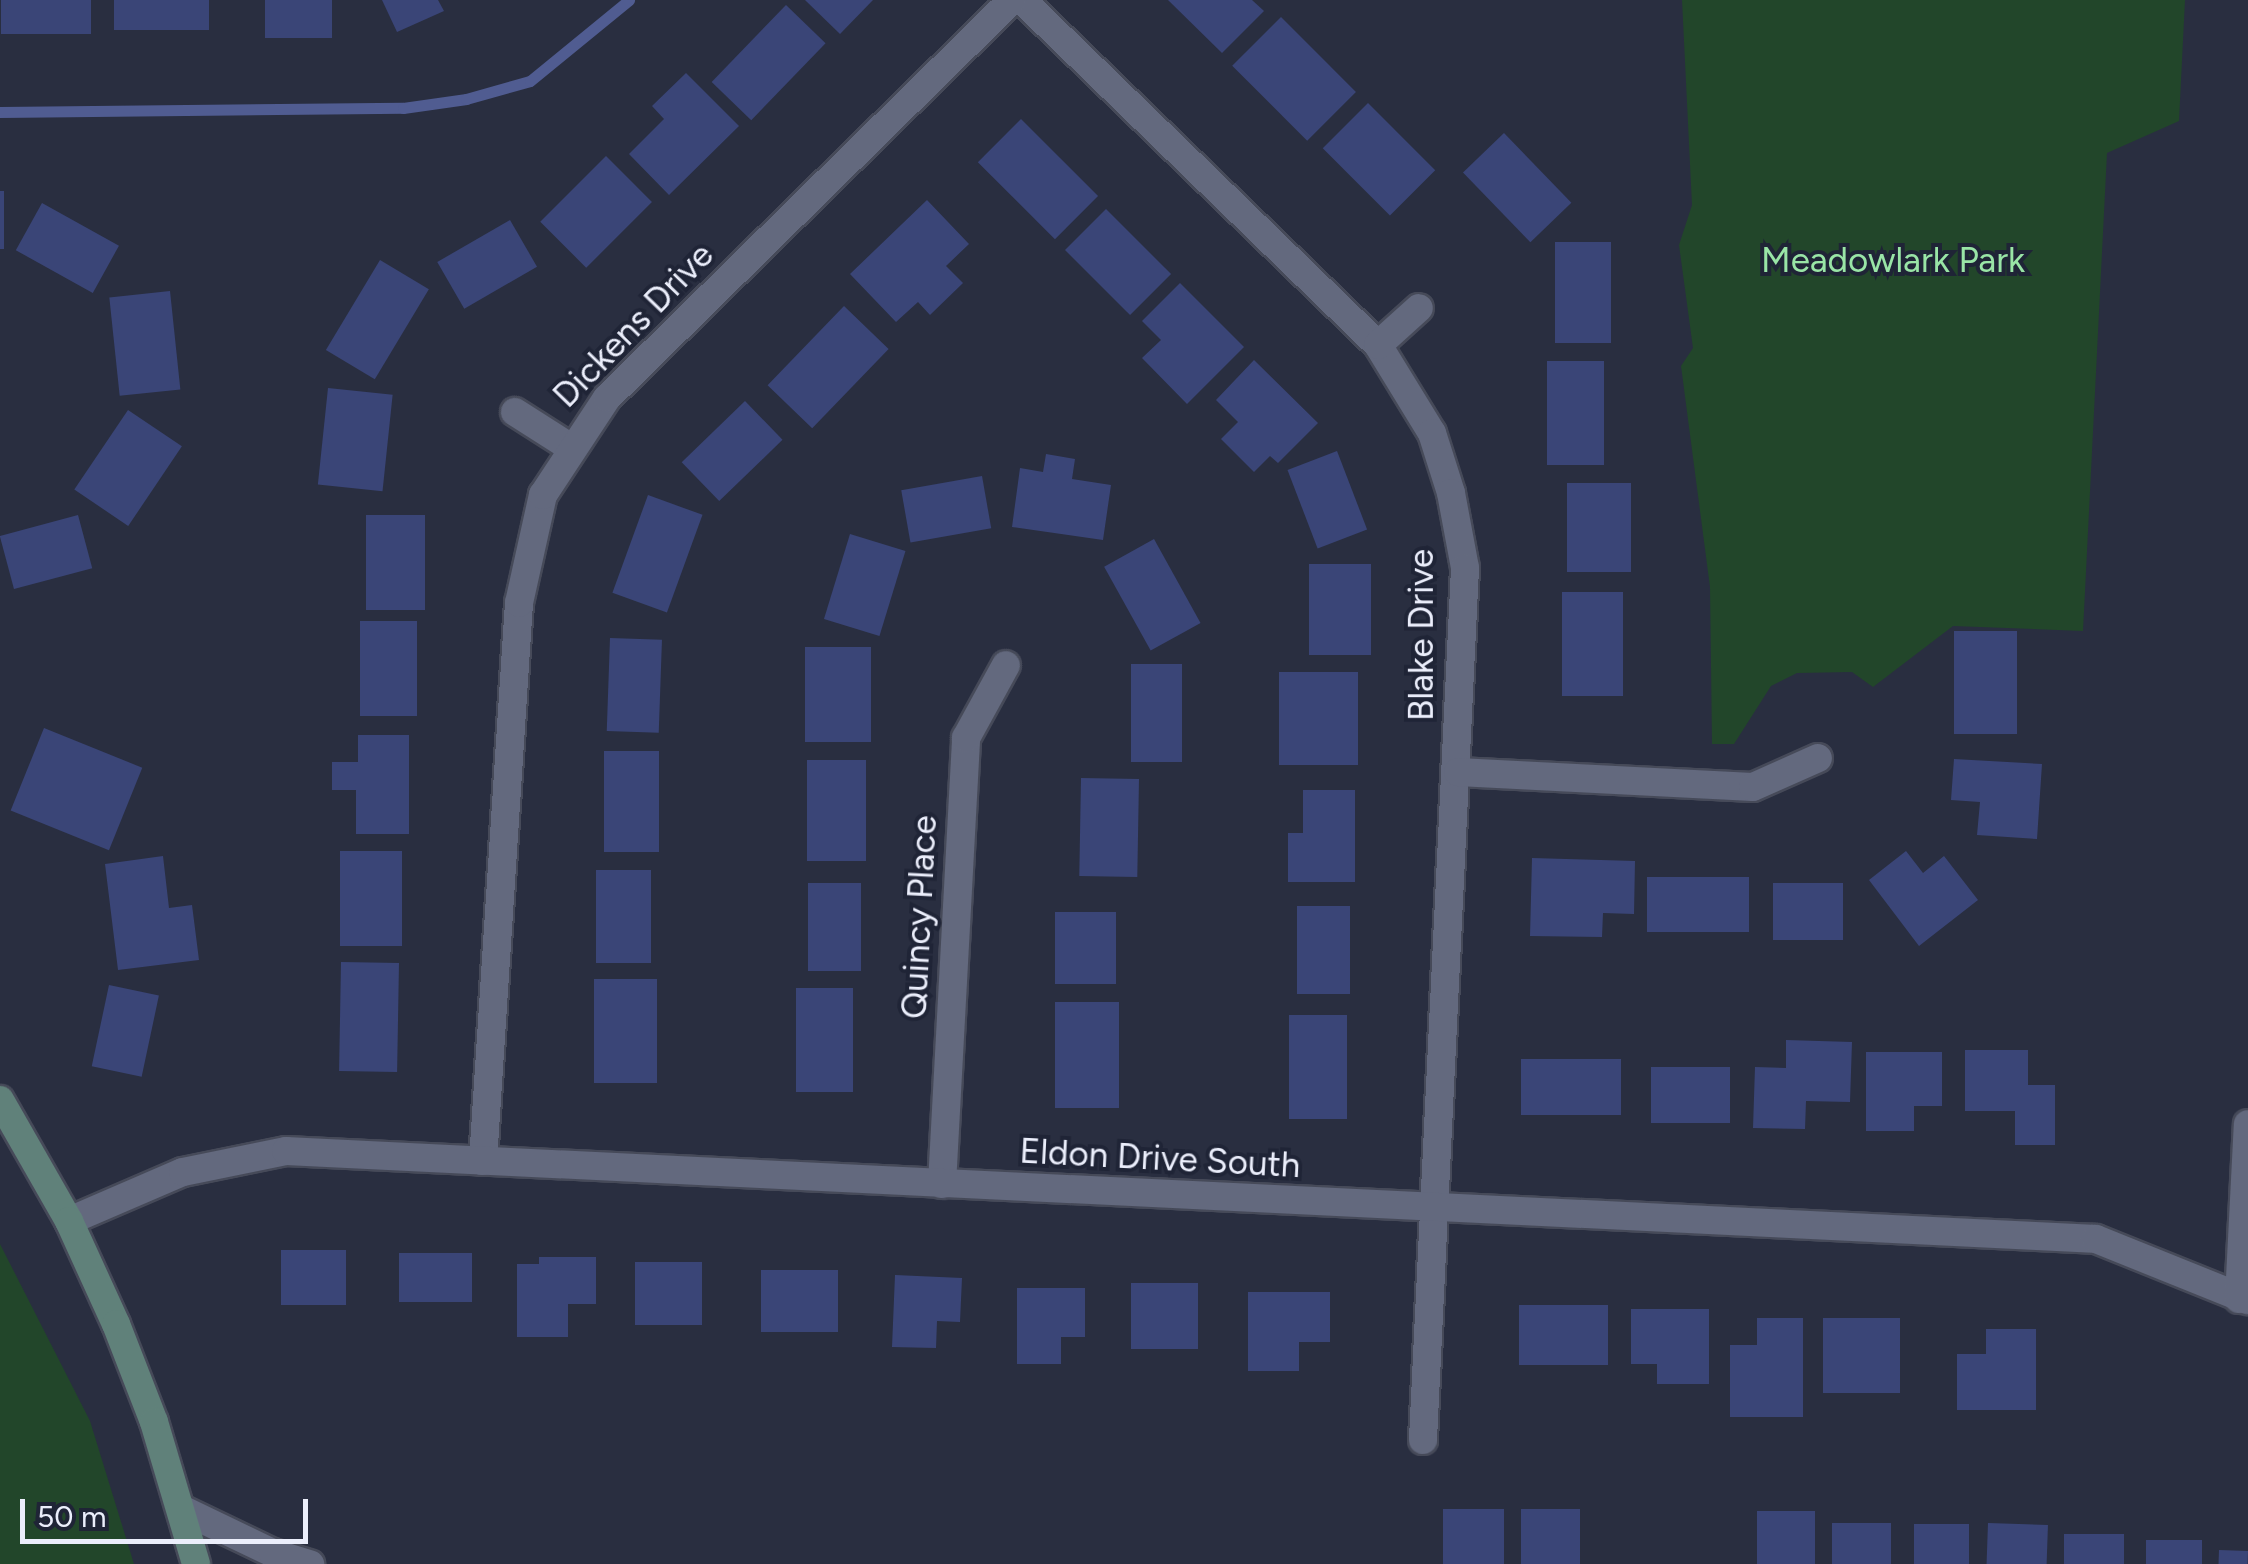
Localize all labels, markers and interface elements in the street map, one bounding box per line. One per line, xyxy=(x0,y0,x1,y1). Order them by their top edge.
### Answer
street label: Dickens Drive xyxy=(544,234,722,416)
park label: Meadowlark Park xyxy=(1761,239,2025,281)
street label: Blake Drive xyxy=(1400,549,1442,721)
street label: Quincy Place xyxy=(893,814,945,1020)
street label: Eldon Drive South xyxy=(1019,1130,1301,1186)
scale bar xyxy=(25,1479,312,1541)
text: 50 m xyxy=(37,1498,106,1535)

